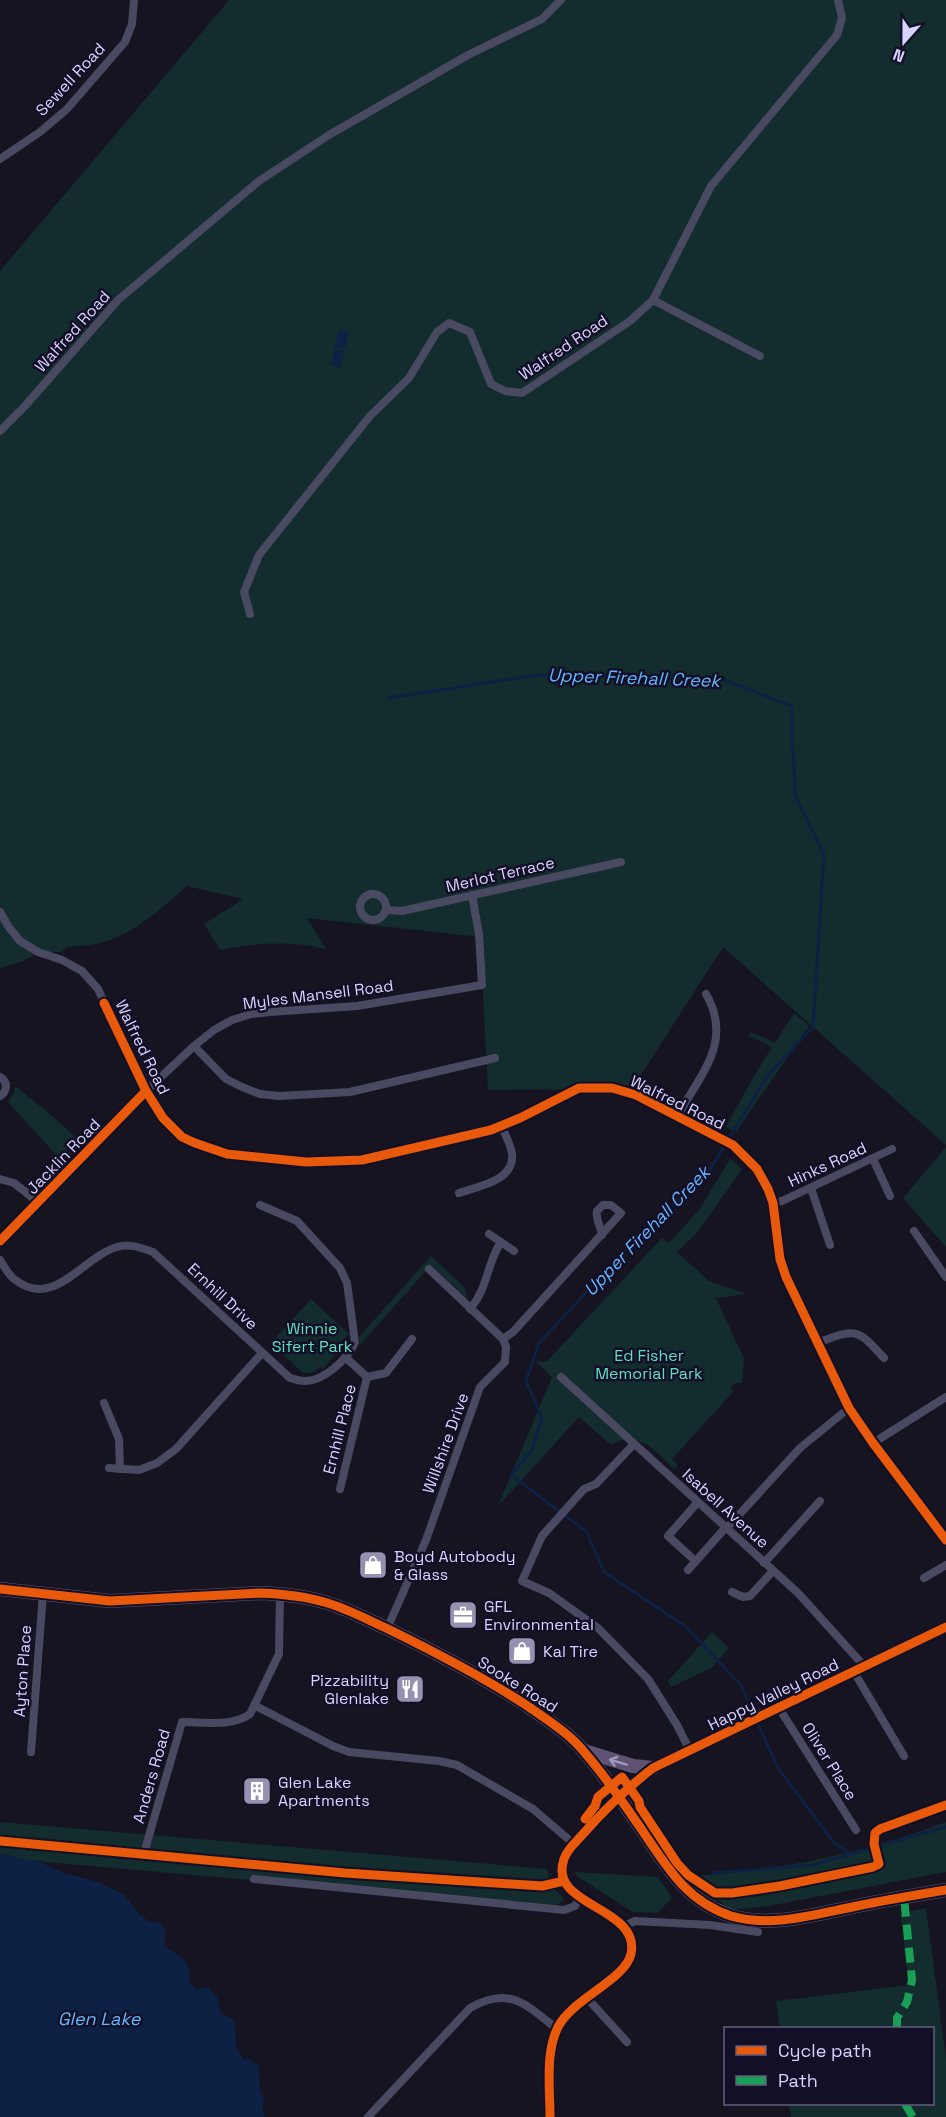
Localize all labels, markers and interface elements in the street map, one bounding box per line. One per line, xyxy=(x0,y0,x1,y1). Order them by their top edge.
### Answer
north arrow xyxy=(874,12,934,72)
street label: Sewell Road xyxy=(31,38,110,120)
text: N xyxy=(890,44,908,67)
street label: Walfred Road xyxy=(30,286,115,377)
street label: Walfred Road xyxy=(515,310,612,385)
water label: Upper Firehall Creek xyxy=(547,663,723,692)
street label: Merlot Terrace xyxy=(444,852,557,897)
street label: Myles Mansell Road xyxy=(242,975,395,1014)
street label: Walfred Road xyxy=(111,996,175,1098)
street label: Walfred Road xyxy=(627,1070,729,1134)
street label: Jacklin Road xyxy=(22,1114,105,1199)
street label: Hinks Road xyxy=(785,1137,870,1192)
water label: Upper Firehall Creek xyxy=(579,1159,716,1301)
street label: Ernhill Drive xyxy=(183,1258,262,1334)
park label: Winnie Sifert Park xyxy=(272,1318,353,1357)
park label: Ed Fisher Memorial Park xyxy=(595,1345,703,1384)
street label: Ernhill Place xyxy=(318,1382,361,1476)
street label: Willshire Drive xyxy=(418,1390,473,1496)
street label: Isabell Avenue xyxy=(678,1464,773,1553)
place label: Boyd Autobody & Glass xyxy=(394,1546,516,1585)
shop icon: Boyd Autobody & Glass xyxy=(357,1549,389,1581)
place label: GFL Environmental xyxy=(484,1596,594,1635)
office icon: GFL Environmental xyxy=(447,1599,479,1631)
street label: Ayton Place xyxy=(9,1624,36,1718)
shop icon: Kal Tire xyxy=(506,1635,538,1667)
place label: Kal Tire xyxy=(543,1641,598,1662)
street label: Sooke Road xyxy=(474,1652,562,1717)
street label: Happy Valley Road xyxy=(704,1654,842,1735)
place label: Pizzability Glenlake xyxy=(310,1670,389,1709)
restaurant icon: Pizzability Glenlake xyxy=(394,1673,426,1705)
street label: Oliver Place xyxy=(797,1718,862,1804)
street label: Anders Road xyxy=(128,1726,175,1826)
one-way arrow xyxy=(609,1756,628,1767)
place label: Glen Lake Apartments xyxy=(278,1772,370,1811)
building icon: Glen Lake Apartments xyxy=(241,1775,273,1807)
water label: Glen Lake xyxy=(58,2007,142,2030)
legend xyxy=(724,2027,934,2105)
text: Cycle path xyxy=(778,2039,872,2062)
text: Path xyxy=(778,2069,818,2092)

